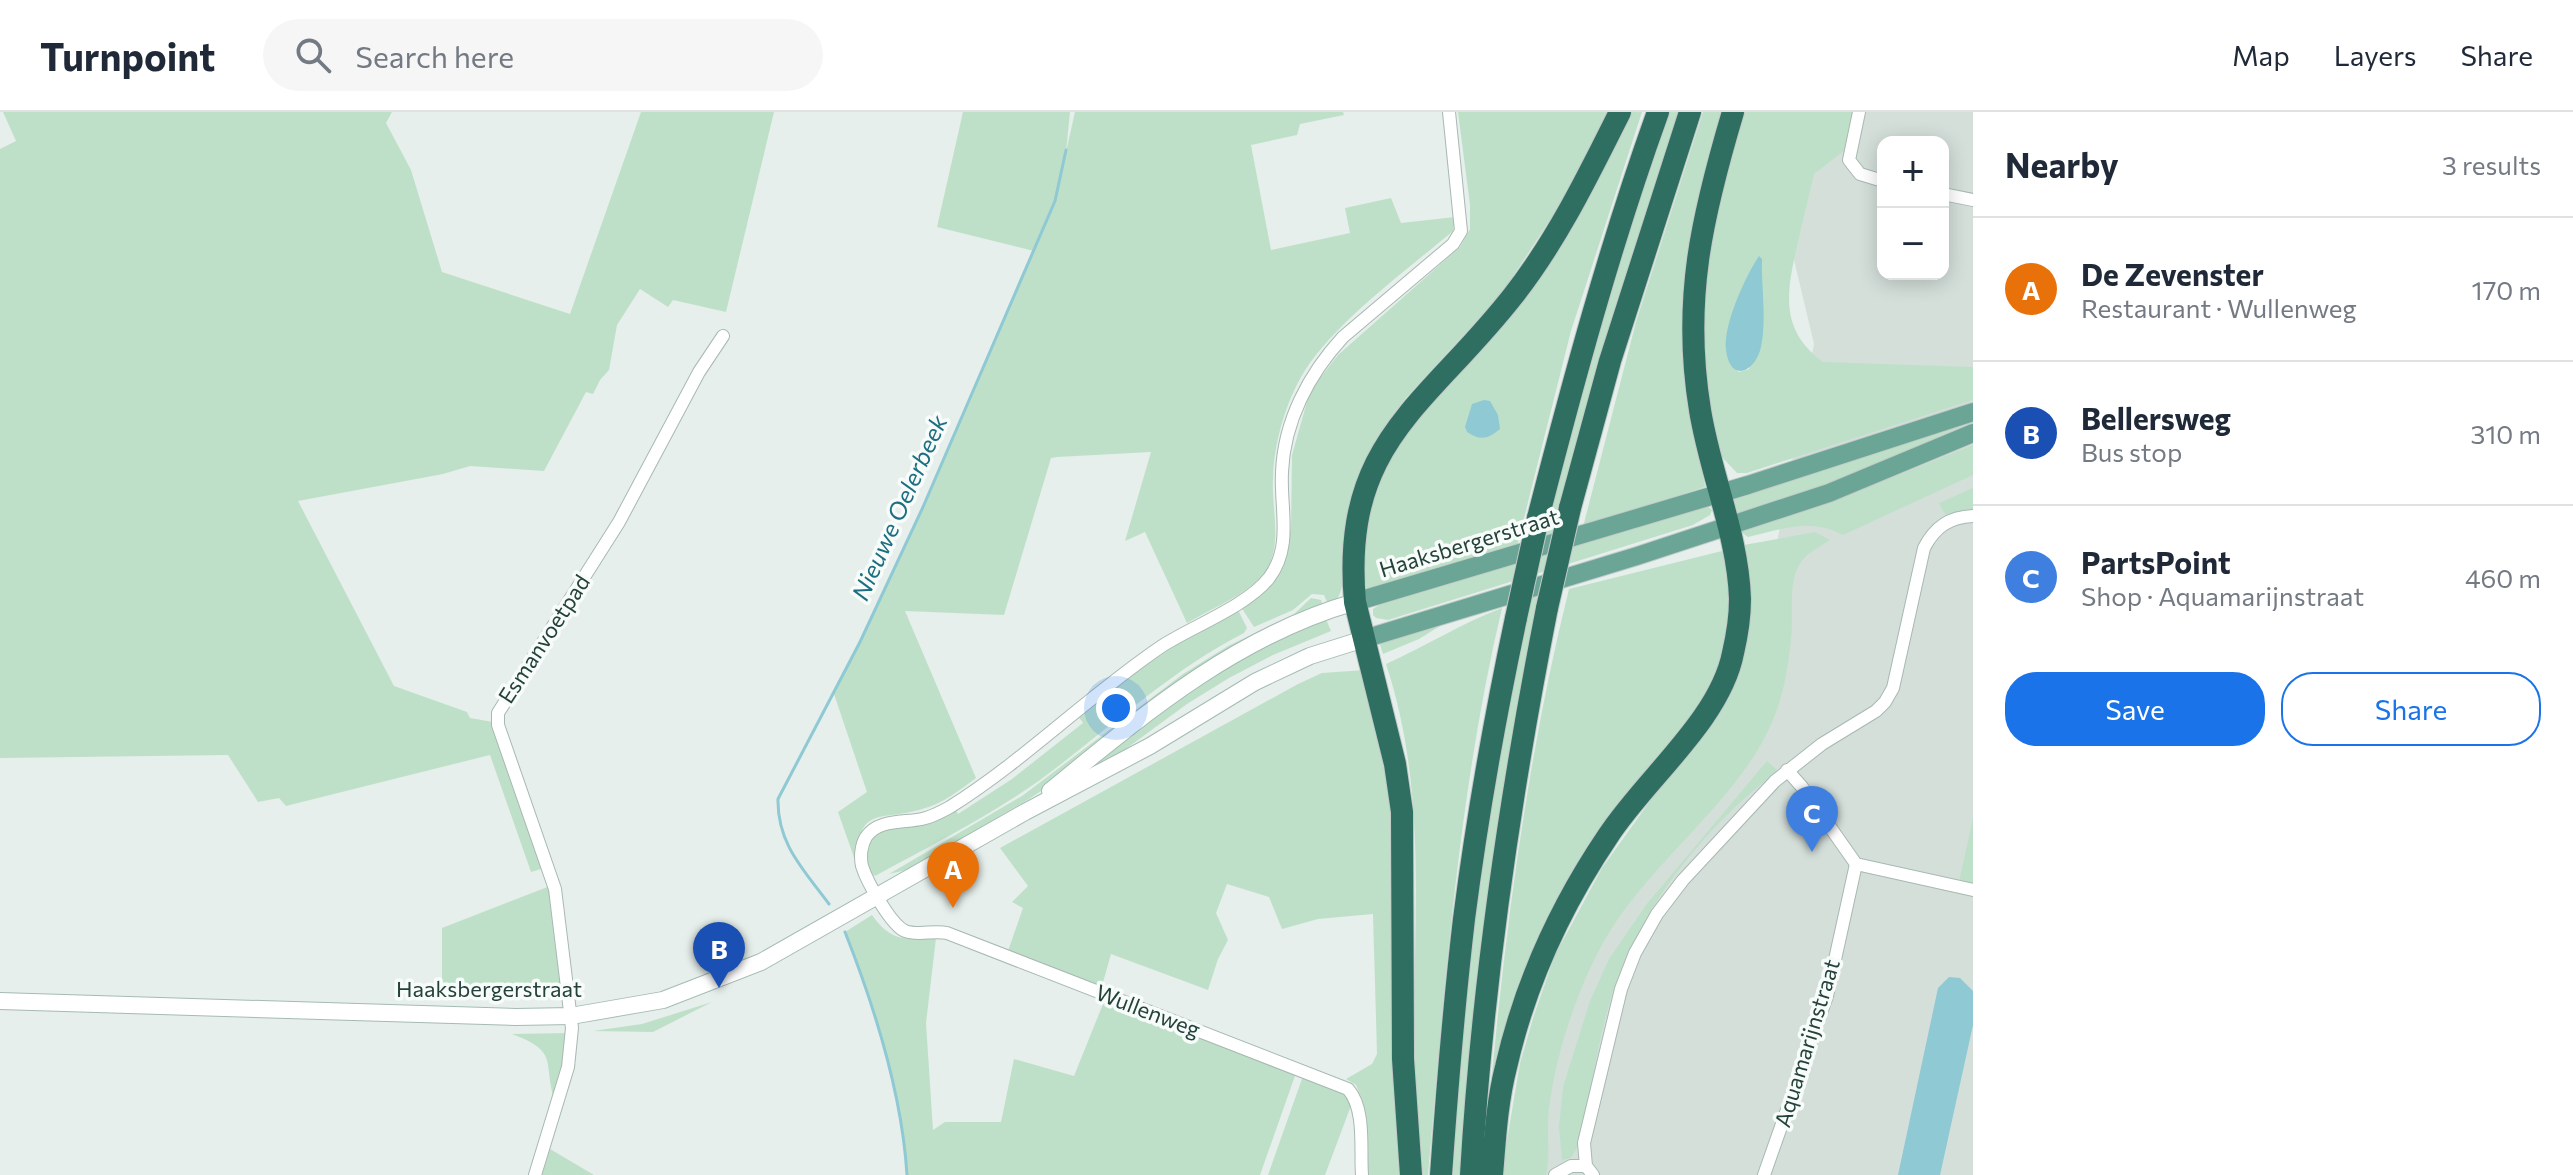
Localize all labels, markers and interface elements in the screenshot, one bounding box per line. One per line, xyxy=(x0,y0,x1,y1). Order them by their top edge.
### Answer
search box xyxy=(263,19,823,91)
text: Turnpoint xyxy=(40,32,215,79)
icon: search xyxy=(291,33,335,77)
text: Search here xyxy=(355,37,514,74)
text: Map xyxy=(2232,38,2290,72)
text: Layers xyxy=(2334,38,2416,72)
text: Share xyxy=(2460,38,2533,72)
map controls xyxy=(1877,136,1949,280)
button: + xyxy=(1877,136,1949,208)
text: Nearby xyxy=(2005,143,2119,185)
text: 3 results xyxy=(2442,149,2541,180)
button: − xyxy=(1877,208,1949,280)
text: De Zevenster xyxy=(2081,255,2264,292)
text: A xyxy=(2022,274,2040,305)
text: 170 m xyxy=(2472,274,2541,305)
text: Restaurant · Wullenweg xyxy=(2081,292,2357,323)
text: Bellersweg xyxy=(2081,399,2231,436)
water label: Nieuwe Oelerbeek xyxy=(845,409,953,605)
text: B xyxy=(2022,418,2040,449)
text: 310 m xyxy=(2470,418,2541,449)
text: Bus stop xyxy=(2081,436,2182,467)
street label: Haaksbergerstraat xyxy=(1376,502,1562,583)
text: PartsPoint xyxy=(2081,543,2231,580)
text: C xyxy=(2022,562,2040,593)
text: 460 m xyxy=(2465,562,2541,593)
street label: Esmanvoetpad xyxy=(492,569,595,708)
text: Shop · Aquamarijnstraat xyxy=(2081,580,2364,611)
button: Save xyxy=(2005,672,2265,746)
button: Share xyxy=(2281,672,2541,746)
your location xyxy=(1096,688,1136,728)
pin: C xyxy=(1786,786,1838,852)
pin: A xyxy=(927,842,979,908)
pin: B xyxy=(693,922,745,988)
street label: Aquamarijnstraat xyxy=(1768,956,1845,1130)
street label: Haaksbergerstraat xyxy=(396,975,582,1002)
street label: Wullenweg xyxy=(1092,978,1204,1043)

